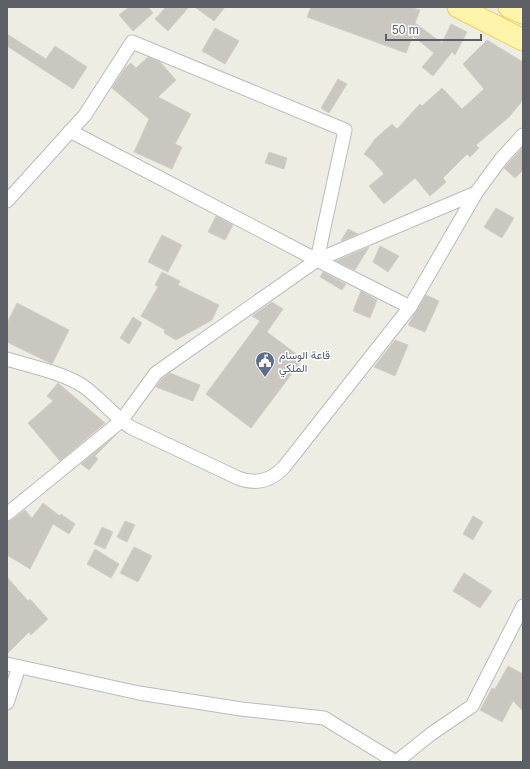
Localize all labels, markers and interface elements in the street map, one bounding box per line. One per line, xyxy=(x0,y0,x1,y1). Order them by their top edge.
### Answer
scale bar xyxy=(386,16,481,42)
text: 50 m xyxy=(392,23,419,37)
place label: قاعة الوسام الملكي xyxy=(279,349,330,378)
public building icon: قاعة الوسام الملكي xyxy=(254,350,276,378)

